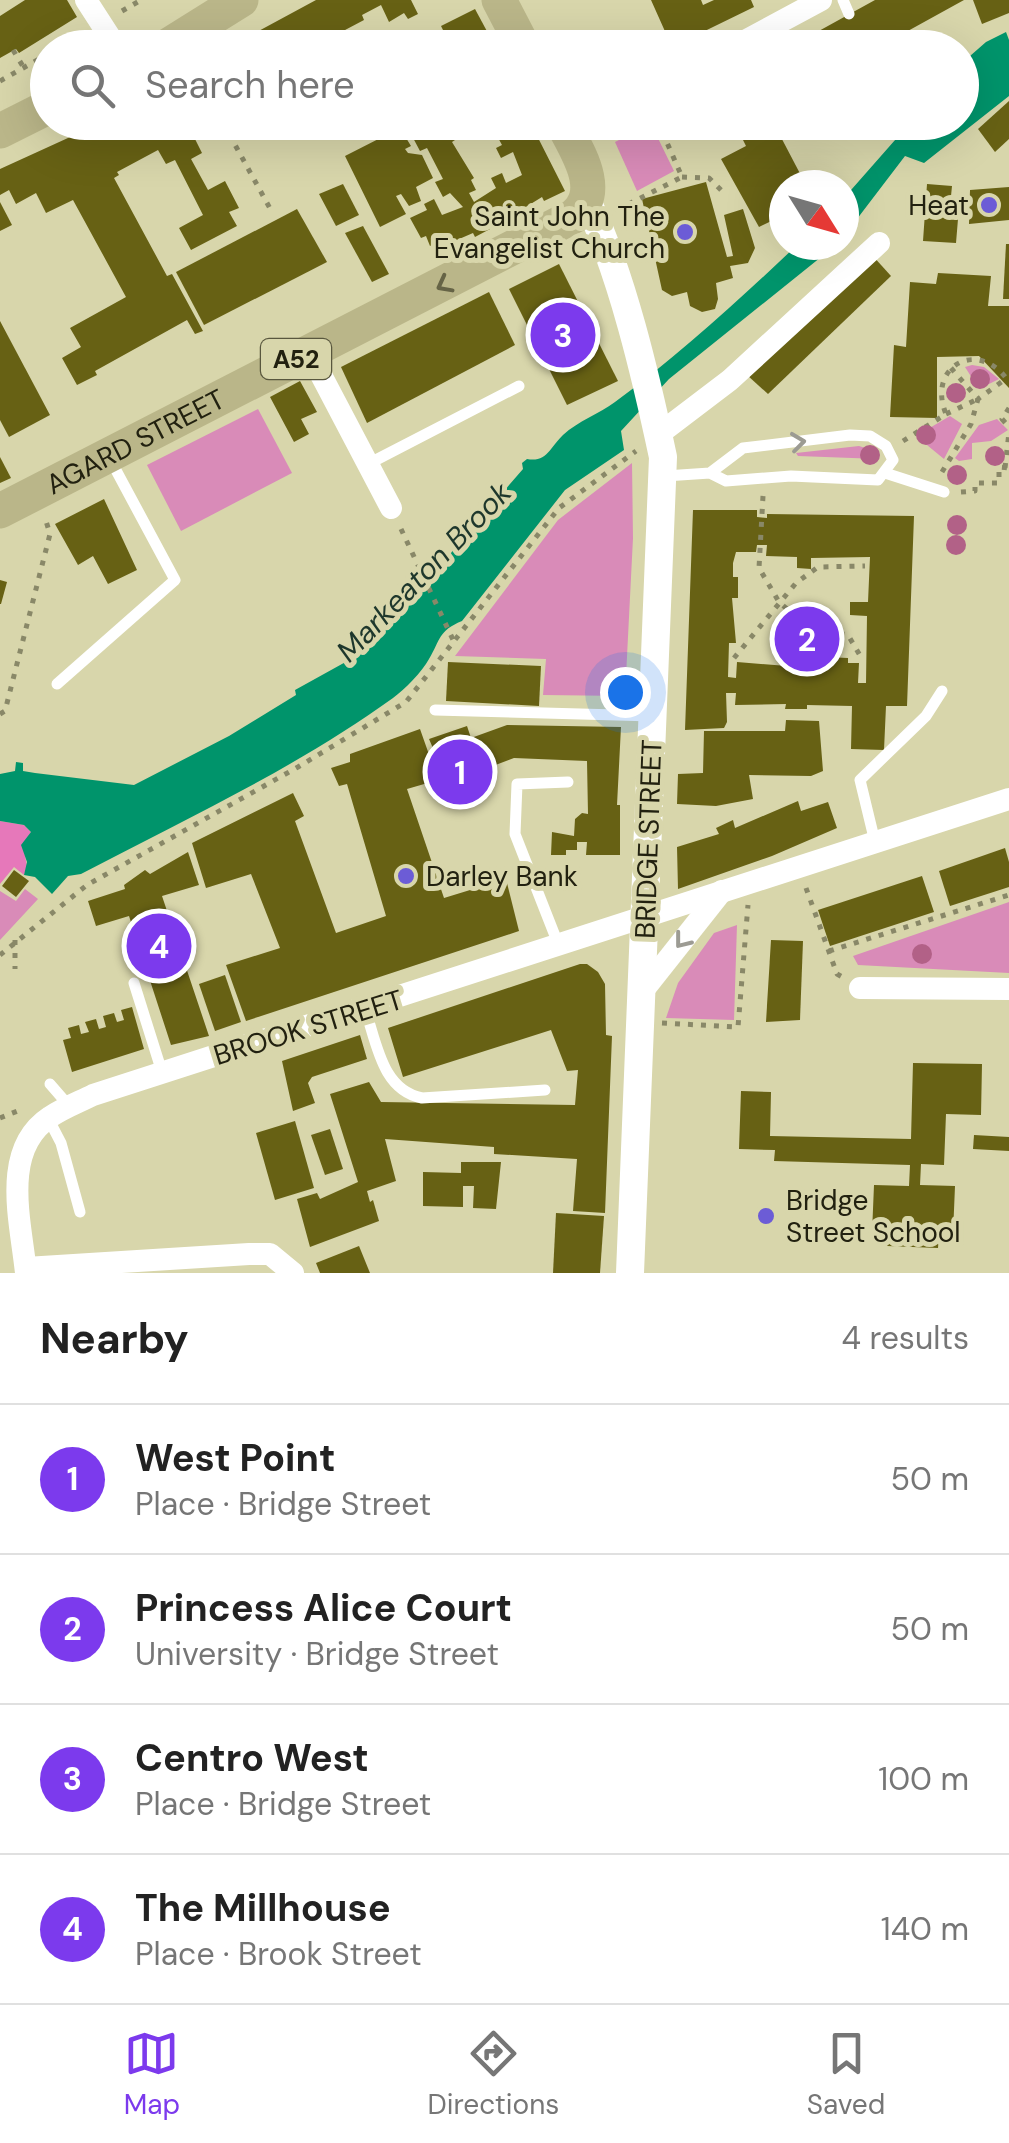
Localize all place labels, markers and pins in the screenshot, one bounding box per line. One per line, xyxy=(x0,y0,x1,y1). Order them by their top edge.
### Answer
place label: Heat xyxy=(908,187,969,224)
marker: Heat xyxy=(978,194,1000,216)
place label: Saint John The Evangelist Church xyxy=(434,198,665,267)
marker: Saint John The Evangelist Church xyxy=(674,221,696,243)
pin: 3 xyxy=(530,298,596,372)
pin: 2 xyxy=(774,602,840,676)
pin: 1 xyxy=(428,734,492,810)
place label: Darley Bank xyxy=(426,858,578,895)
marker: Darley Bank xyxy=(395,865,417,887)
pin: 4 xyxy=(126,908,192,984)
place label: Bridge Street School xyxy=(786,1182,961,1251)
marker: Bridge Street School xyxy=(755,1205,777,1227)

